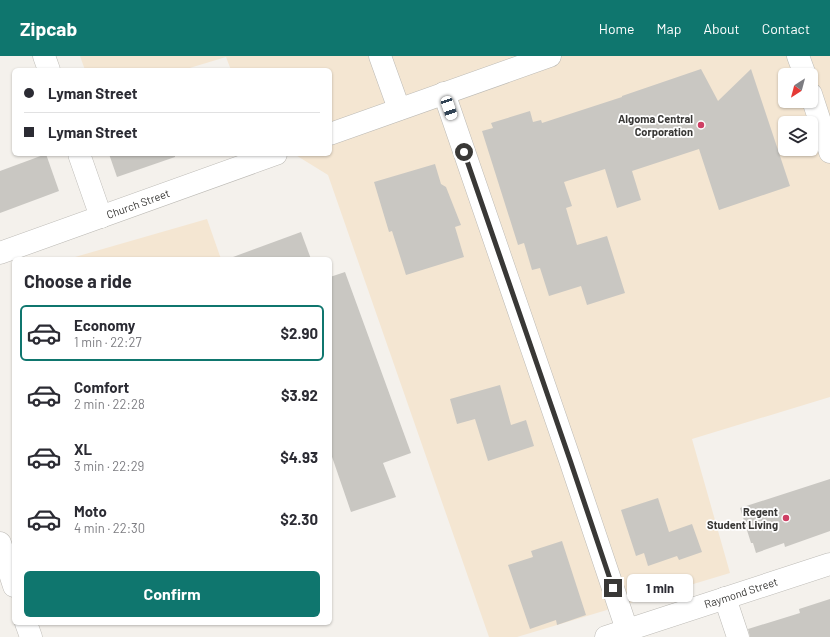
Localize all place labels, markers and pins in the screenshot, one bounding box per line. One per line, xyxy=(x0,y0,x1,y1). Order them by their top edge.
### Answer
place label: Algoma Central Corporation xyxy=(618,112,693,138)
marker: Algoma Central Corporation xyxy=(696,120,706,130)
place label: Regent Student Living xyxy=(707,505,778,531)
marker: Regent Student Living xyxy=(781,513,791,523)

